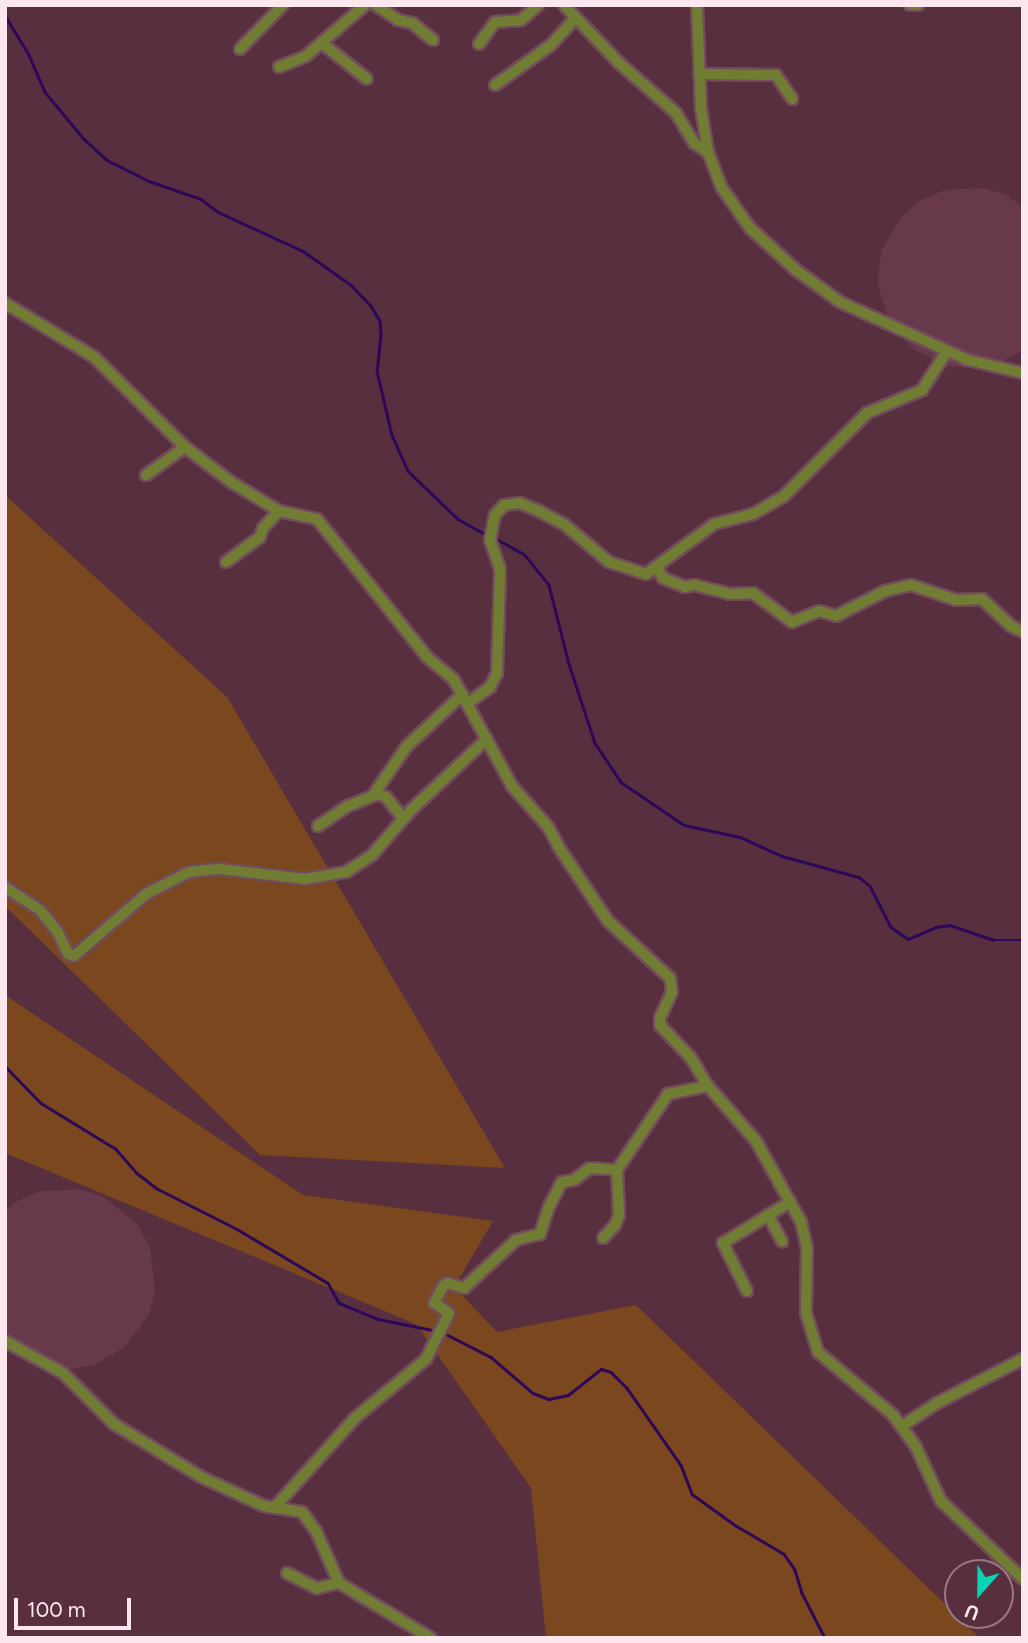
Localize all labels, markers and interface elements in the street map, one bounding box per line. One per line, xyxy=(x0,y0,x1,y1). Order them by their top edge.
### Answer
north arrow xyxy=(944,1559,1014,1629)
scale bar xyxy=(18,1584,135,1628)
text: 100 m xyxy=(27,1597,86,1622)
text: U xyxy=(962,1599,982,1625)

